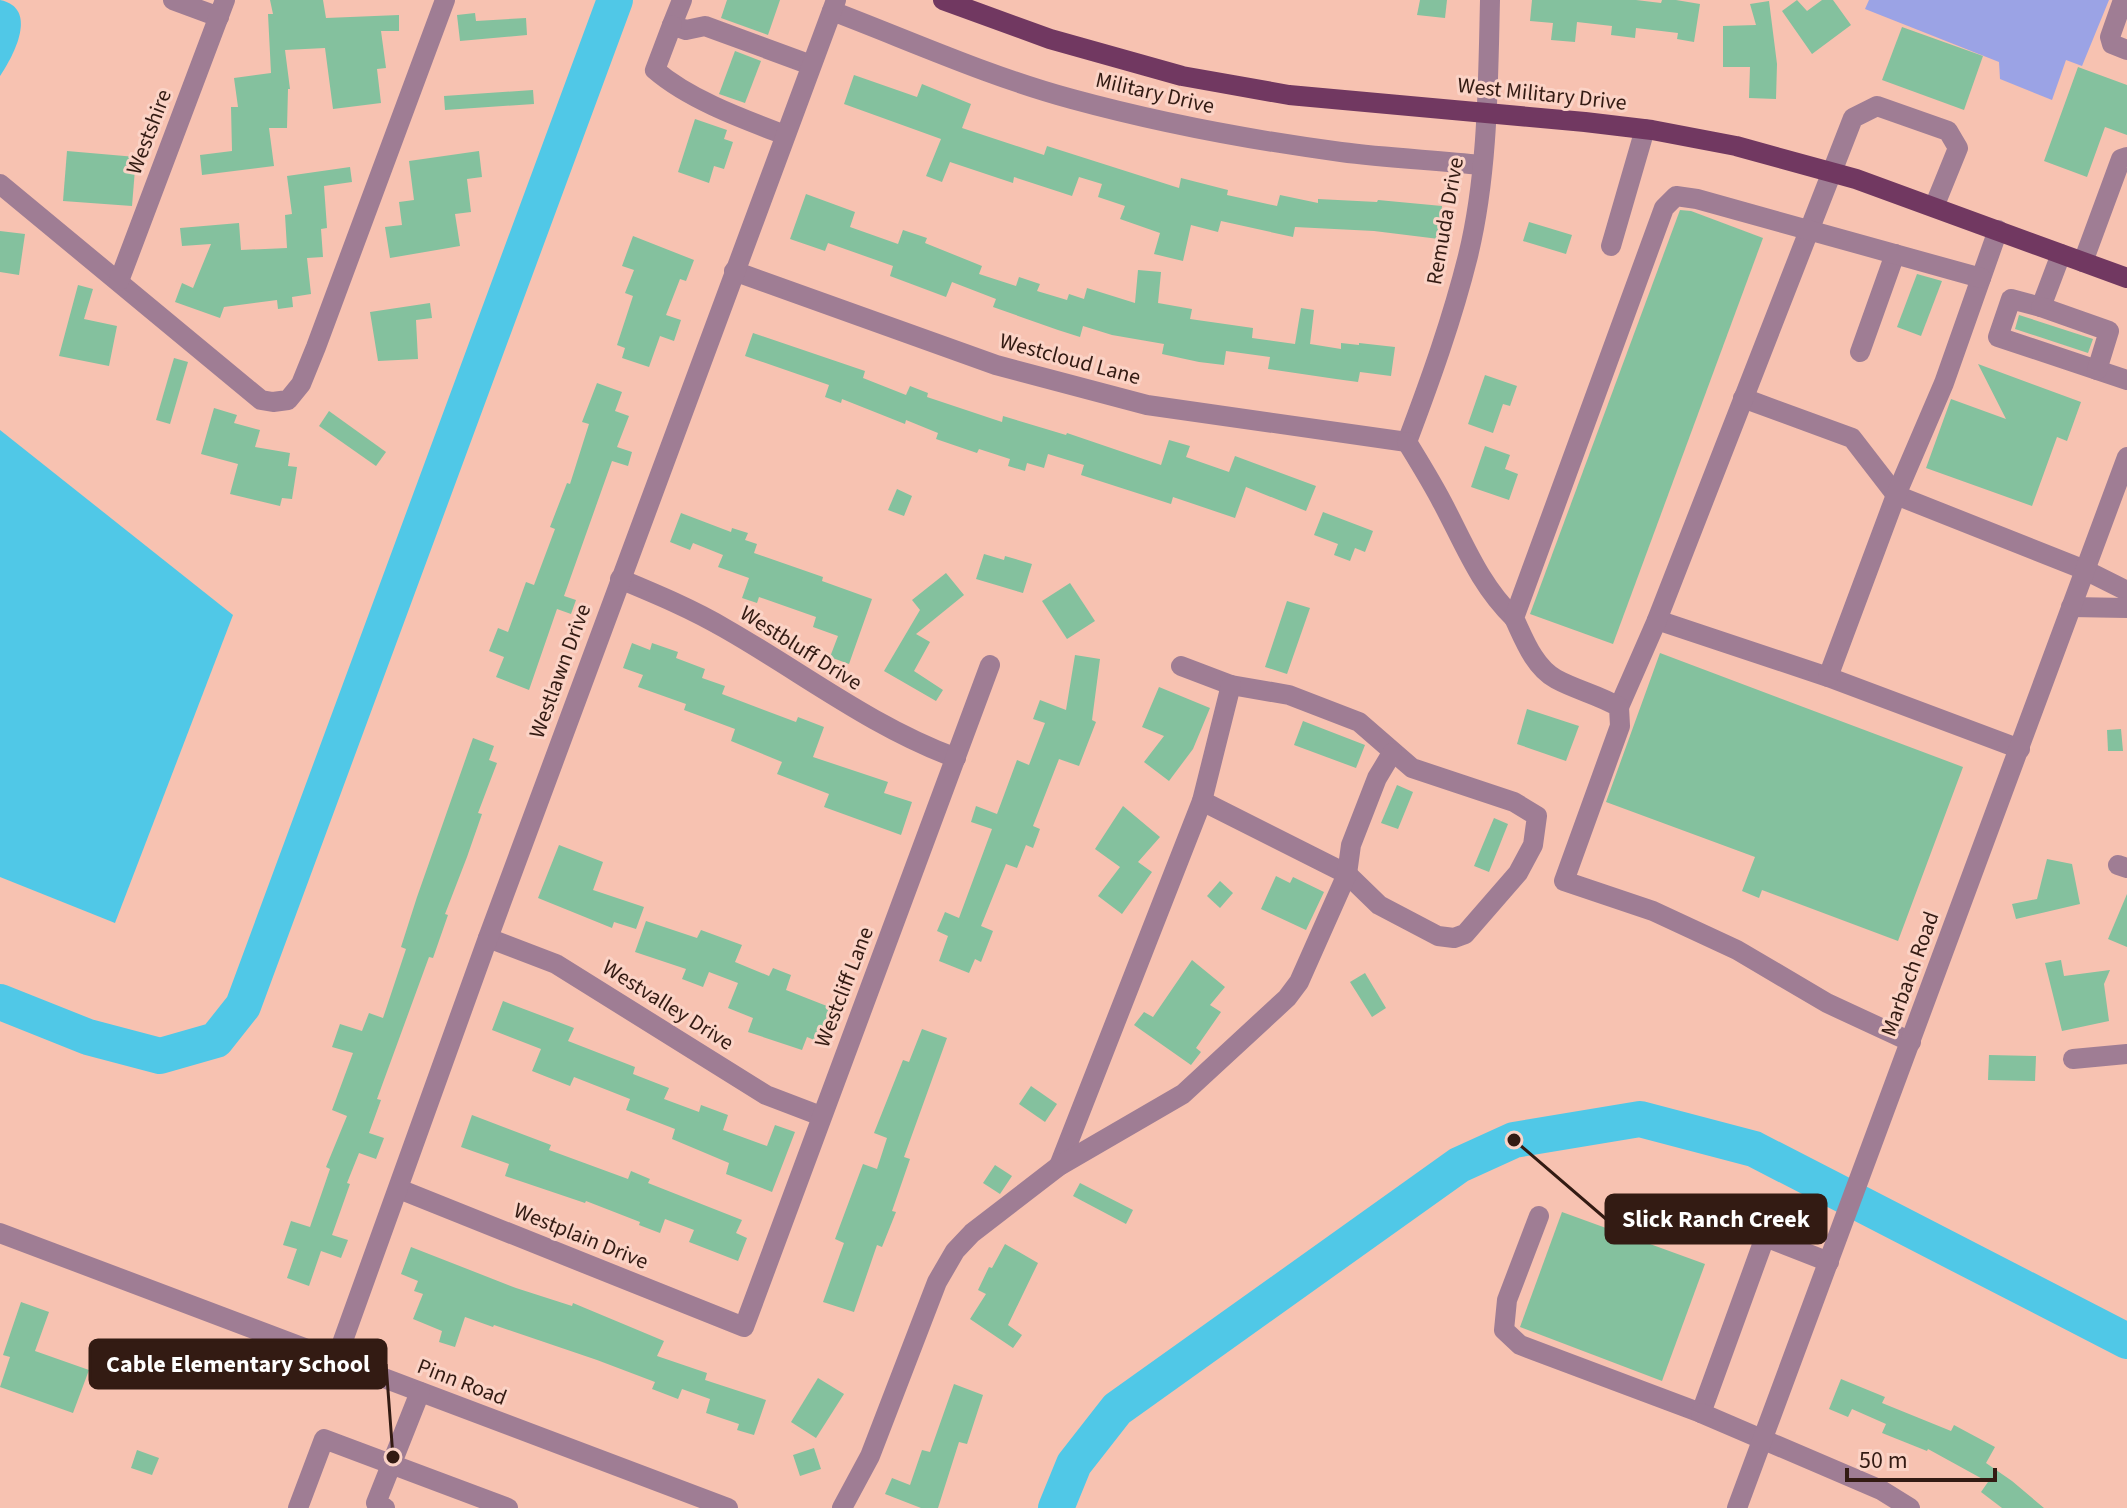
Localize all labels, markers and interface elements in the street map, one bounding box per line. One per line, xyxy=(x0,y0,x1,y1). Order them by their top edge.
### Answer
street label: Military Drive xyxy=(1092,64,1218,122)
street label: West Military Drive xyxy=(1456,69,1628,119)
street label: Westshire xyxy=(118,85,180,179)
street label: Remuda Drive xyxy=(1418,155,1472,287)
street label: Westcloud Lane xyxy=(996,325,1144,393)
street label: Westbluff Drive xyxy=(734,598,868,698)
street label: Westlawn Drive xyxy=(521,599,599,743)
street label: Marbach Road xyxy=(1873,907,1947,1041)
street label: Westcliff Lane xyxy=(806,922,882,1052)
street label: Westvalley Drive xyxy=(596,952,740,1058)
street label: Westplain Drive xyxy=(509,1194,653,1278)
callout: Slick Ranch Creek xyxy=(1606,1195,1826,1243)
text: Slick Ranch Creek xyxy=(1622,1202,1811,1237)
callout: Cable Elementary School xyxy=(90,1340,386,1388)
text: Cable Elementary School xyxy=(106,1347,370,1382)
street label: Pinn Road xyxy=(413,1350,511,1414)
scale bar xyxy=(1847,1432,1995,1482)
text: 50 m xyxy=(1859,1443,1908,1478)

